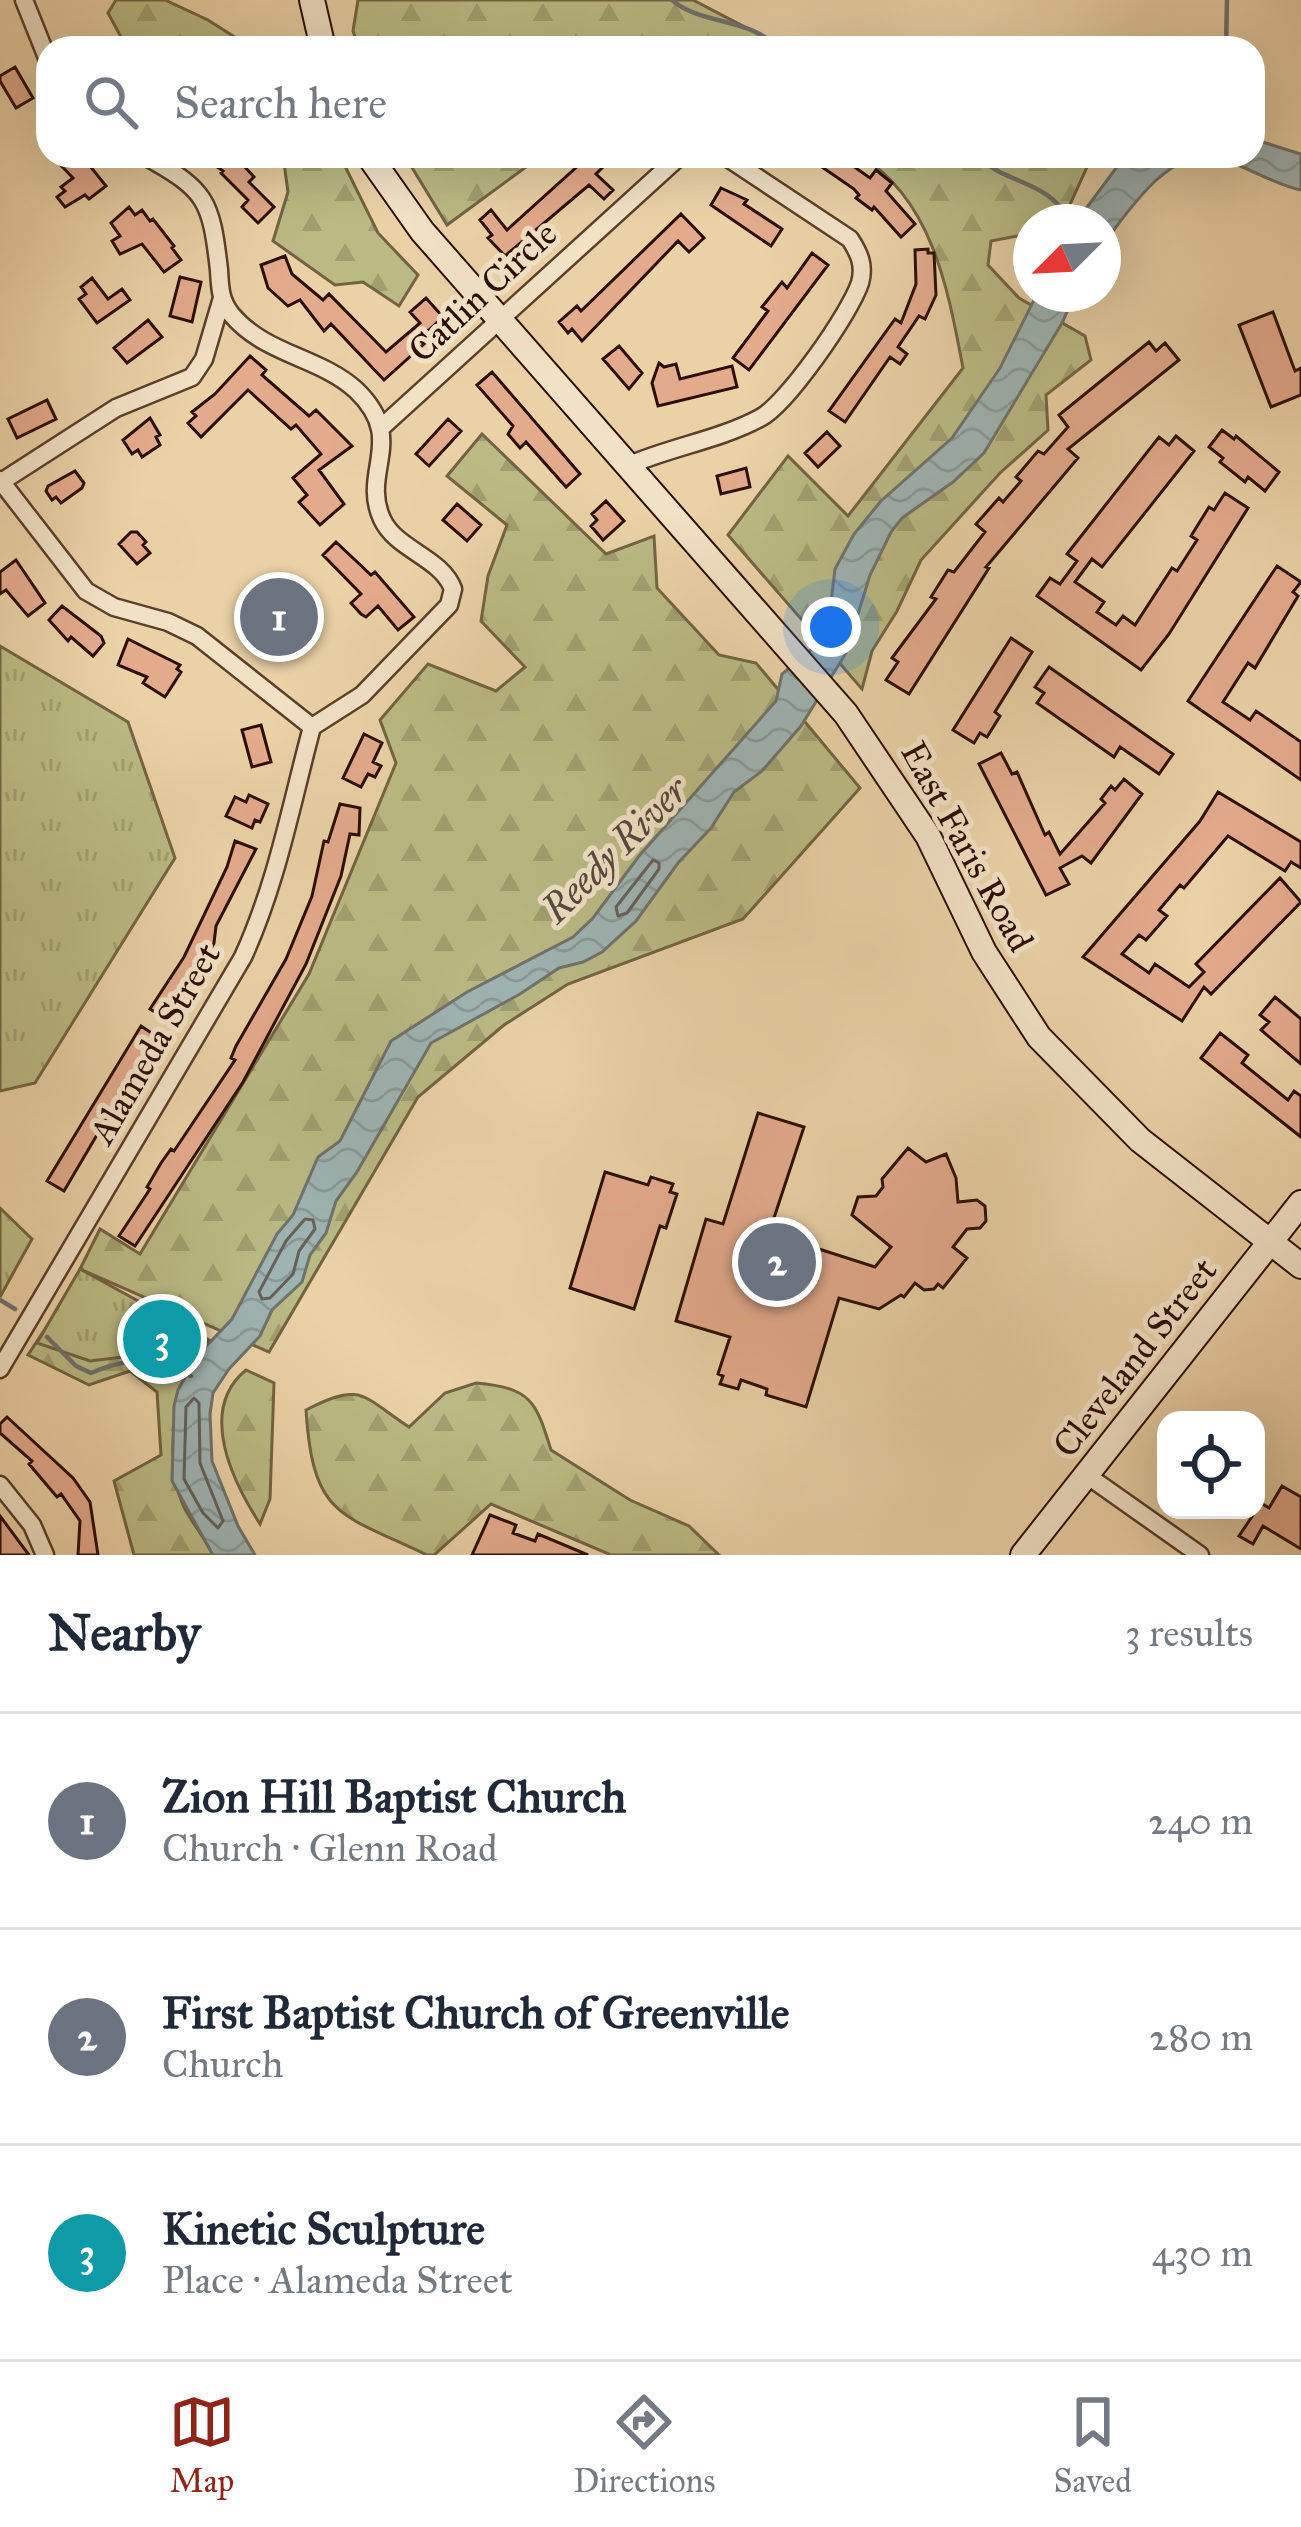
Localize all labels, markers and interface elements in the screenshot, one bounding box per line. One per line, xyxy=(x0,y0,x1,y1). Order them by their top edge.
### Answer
search box xyxy=(36,36,1265,168)
icon: search xyxy=(78,69,144,135)
text: Search here xyxy=(174,75,387,130)
north arrow xyxy=(1013,204,1121,312)
street label: Catlin Circle xyxy=(399,212,566,372)
pin: 1 xyxy=(240,572,318,662)
your location xyxy=(801,597,861,657)
street label: East Faris Road xyxy=(891,734,1043,959)
water label: Reedy River xyxy=(530,765,699,934)
street label: Alameda Street xyxy=(79,935,230,1154)
pin: 2 xyxy=(738,1217,816,1307)
street label: Cleveland Street xyxy=(1043,1249,1226,1466)
pin: 3 xyxy=(123,1294,201,1384)
map controls xyxy=(1157,1411,1265,1519)
button: locate xyxy=(1157,1411,1265,1519)
text: Nearby xyxy=(48,1602,200,1664)
text: 3 results xyxy=(1125,1609,1253,1657)
text: Zion Hill Baptist Church xyxy=(162,1769,626,1824)
text: 1 xyxy=(79,1797,95,1845)
text: 240 m xyxy=(1148,1797,1253,1845)
text: Church · Glenn Road xyxy=(162,1824,498,1872)
text: First Baptist Church of Greenville xyxy=(162,1985,790,2040)
text: 2 xyxy=(77,2013,97,2061)
text: 280 m xyxy=(1149,2013,1253,2061)
text: Church xyxy=(162,2040,283,2088)
text: Kinetic Sculpture xyxy=(162,2201,485,2256)
text: 3 xyxy=(79,2229,95,2277)
text: 430 m xyxy=(1152,2229,1253,2277)
text: Place · Alameda Street xyxy=(162,2256,513,2304)
tab: Map xyxy=(169,2389,235,2501)
tab: Directions xyxy=(573,2389,715,2501)
tab: Saved xyxy=(1054,2389,1132,2501)

